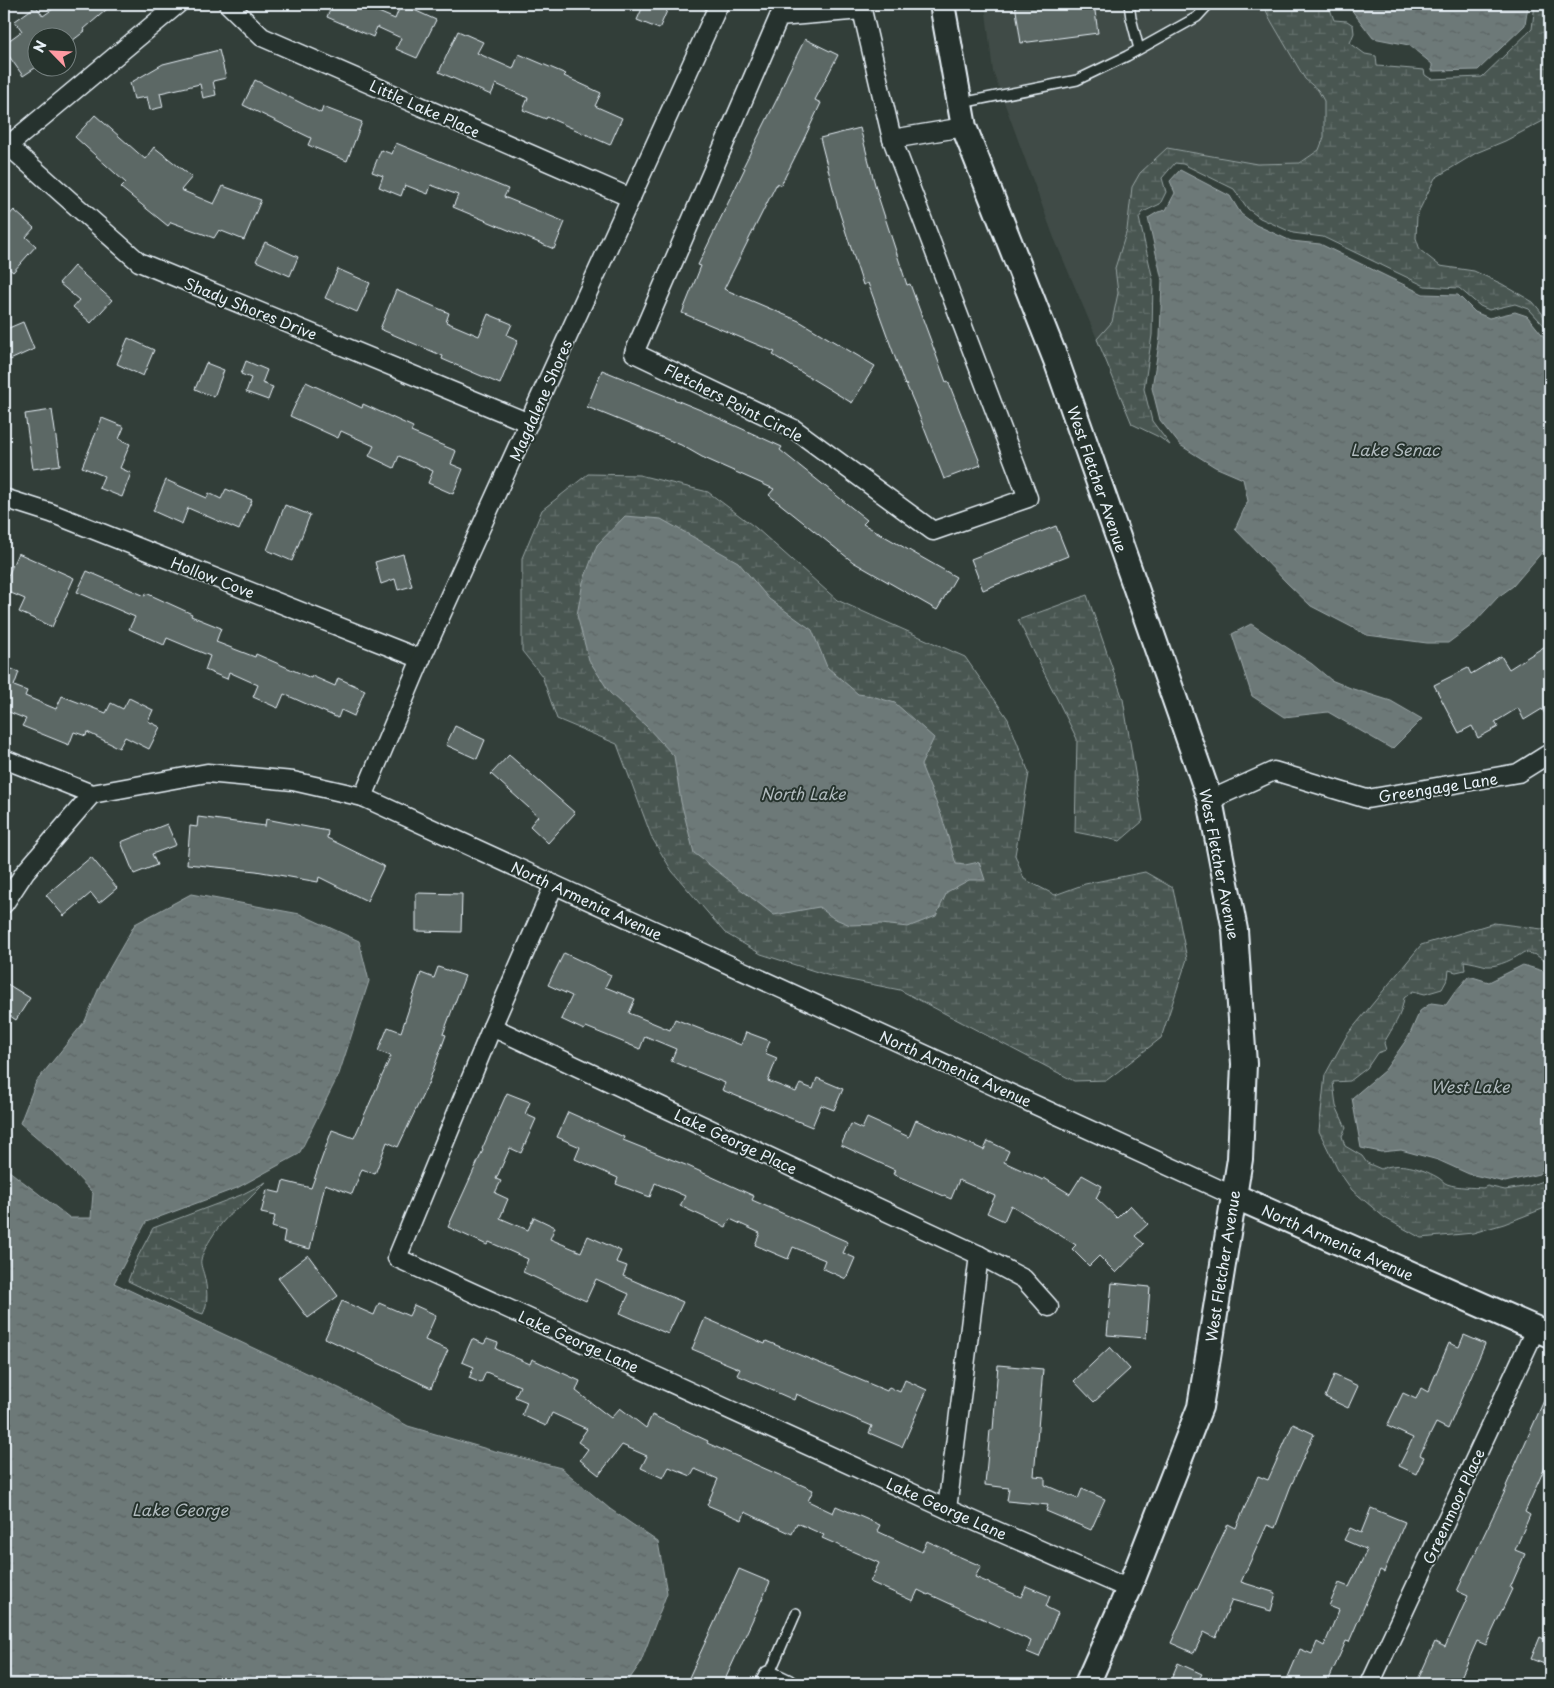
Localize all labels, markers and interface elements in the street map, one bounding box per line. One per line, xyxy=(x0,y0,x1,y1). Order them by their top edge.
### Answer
north arrow xyxy=(28,28,78,78)
text: N xyxy=(28,37,52,56)
street label: Little Lake Place xyxy=(366,73,484,143)
street label: Shady Shores Drive xyxy=(181,271,321,345)
street label: Magdalene Shores xyxy=(503,335,577,464)
street label: Fletchers Point Circle xyxy=(660,357,808,447)
street label: West Fletcher Avenue xyxy=(1062,403,1134,555)
water label: Lake Senac xyxy=(1351,437,1441,461)
street label: Hollow Cove xyxy=(168,551,258,604)
street label: Greengage Lane xyxy=(1377,766,1499,808)
water label: North Lake xyxy=(760,781,847,805)
street label: West Fletcher Avenue xyxy=(1194,786,1246,942)
street label: North Armenia Avenue xyxy=(508,855,666,945)
street label: North Armenia Avenue xyxy=(876,1024,1036,1112)
water label: West Lake xyxy=(1430,1074,1511,1098)
street label: Lake George Place xyxy=(671,1102,801,1180)
street label: West Fletcher Avenue xyxy=(1199,1188,1245,1344)
street label: North Armenia Avenue xyxy=(1258,1198,1418,1286)
street label: Lake George Lane xyxy=(515,1304,643,1378)
street label: Greenmoor Place xyxy=(1416,1444,1490,1568)
street label: Lake George Lane xyxy=(883,1471,1011,1545)
water label: Lake George xyxy=(132,1497,229,1521)

